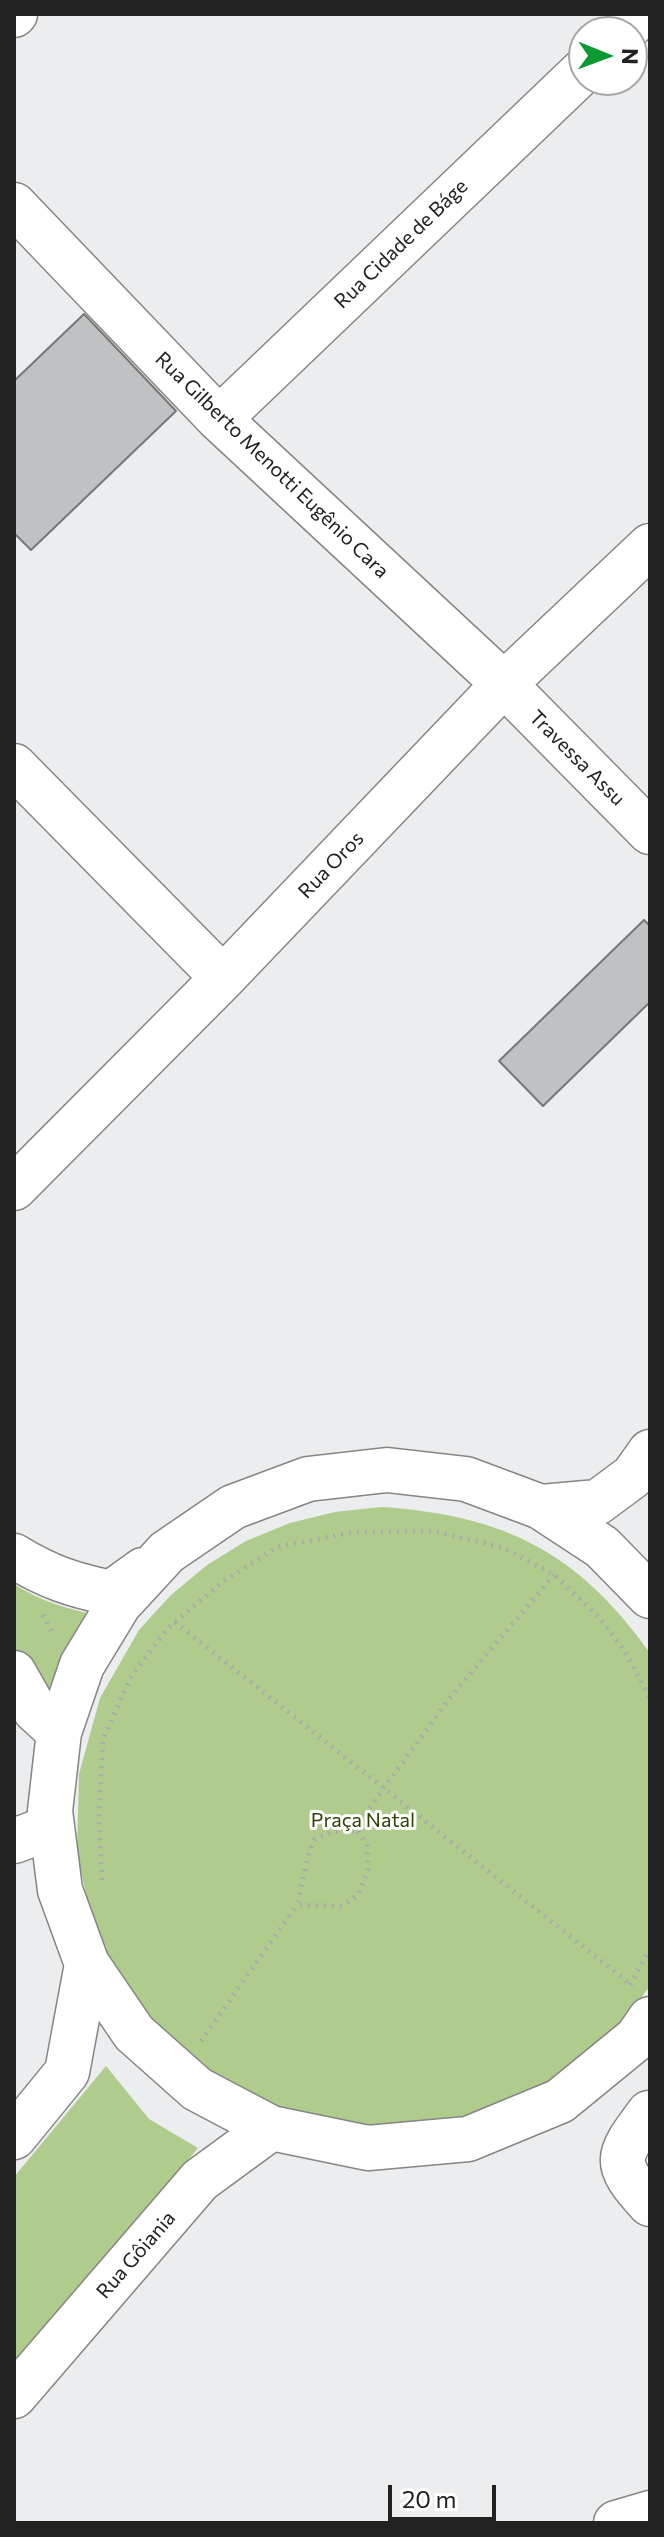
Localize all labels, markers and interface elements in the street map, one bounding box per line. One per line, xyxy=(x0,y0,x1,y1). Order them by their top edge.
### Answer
north arrow xyxy=(568,16,648,96)
text: N xyxy=(617,48,644,65)
street label: Rua Cidade de Báge xyxy=(329,174,473,314)
street label: Rua Gilberto Menotti Eugênio Cara xyxy=(150,347,394,583)
street label: Travessa Assu xyxy=(524,705,630,811)
street label: Rua Oros xyxy=(293,827,369,903)
park label: Praça Natal xyxy=(311,1808,415,1832)
street label: Rua Gôiania xyxy=(92,2206,180,2304)
scale bar xyxy=(392,2469,500,2519)
text: 20 m xyxy=(402,2484,456,2513)

